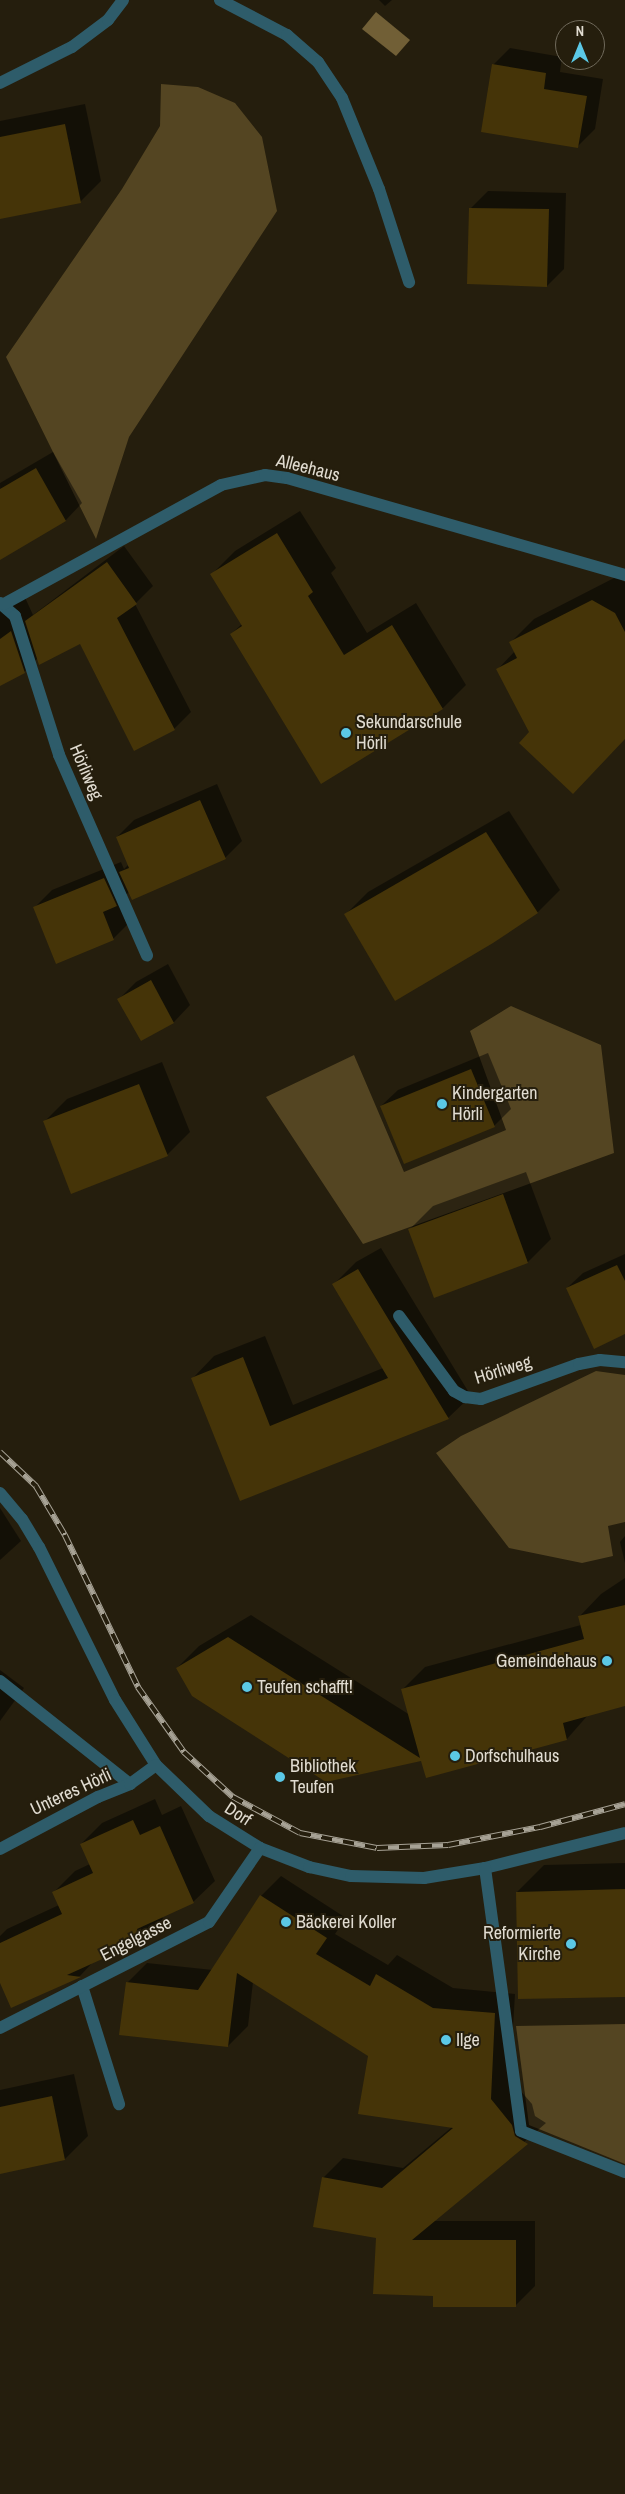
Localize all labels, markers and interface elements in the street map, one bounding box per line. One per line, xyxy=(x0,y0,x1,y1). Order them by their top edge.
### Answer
north arrow xyxy=(555,20,605,70)
text: N xyxy=(576,22,584,40)
street label: Alleehaus xyxy=(274,450,342,486)
place label: Sekundarschule Hörli xyxy=(356,712,462,754)
marker: Sekundarschule Hörli xyxy=(340,727,352,739)
street label: Hörliweg xyxy=(65,741,107,803)
place label: Kindergarten Hörli xyxy=(452,1083,537,1126)
marker: Kindergarten Hörli xyxy=(436,1098,448,1110)
street label: Hörliweg xyxy=(472,1351,534,1389)
place label: Gemeindehaus xyxy=(496,1650,597,1672)
marker: Gemeindehaus xyxy=(601,1655,613,1667)
place label: Teufen schafft! xyxy=(257,1676,353,1698)
marker: Teufen schafft! xyxy=(241,1681,253,1693)
place label: Dorfschulhaus xyxy=(465,1745,559,1767)
marker: Dorfschulhaus xyxy=(449,1750,461,1762)
place label: Bibliothek Teufen xyxy=(290,1756,356,1798)
street label: Unteres Hörli xyxy=(27,1764,115,1820)
marker: Bibliothek Teufen xyxy=(274,1771,286,1783)
street label: Dorf xyxy=(220,1797,256,1831)
place label: Bäckerei Koller xyxy=(296,1911,396,1933)
street label: Engelgasse xyxy=(97,1912,175,1966)
marker: Bäckerei Koller xyxy=(280,1916,292,1928)
place label: Reformierte Kirche xyxy=(483,1923,561,1966)
marker: Reformierte Kirche xyxy=(565,1938,577,1950)
place label: Ilge xyxy=(456,2029,480,2051)
marker: Ilge xyxy=(440,2034,452,2046)

